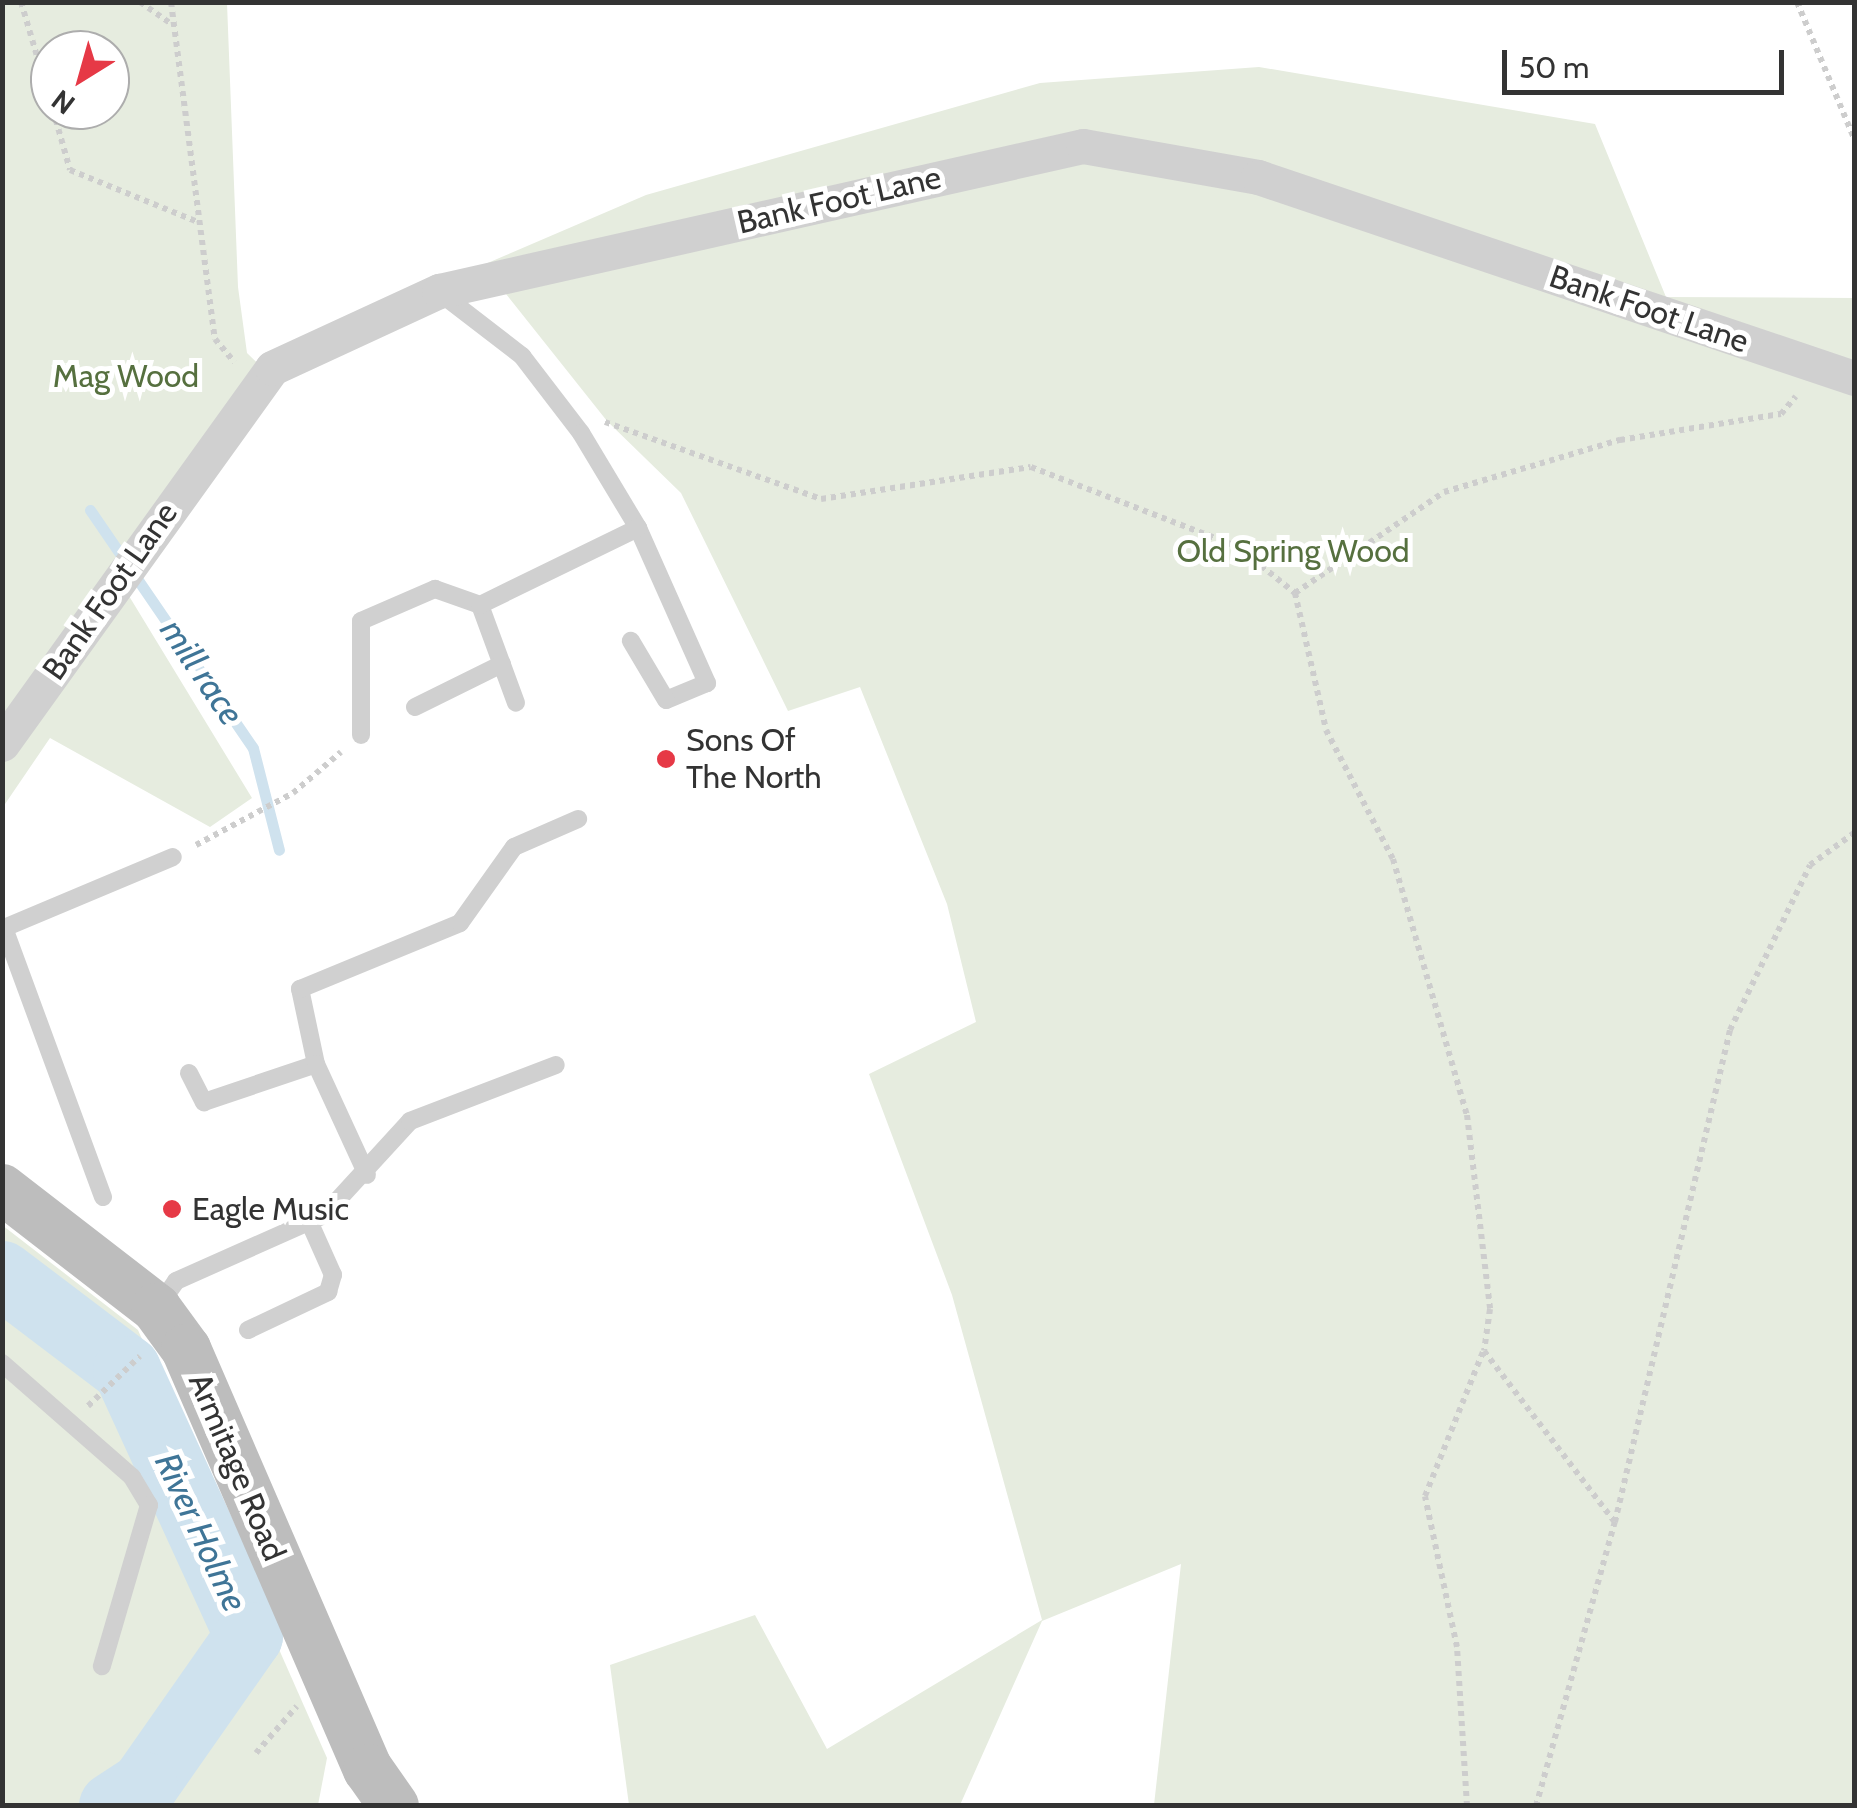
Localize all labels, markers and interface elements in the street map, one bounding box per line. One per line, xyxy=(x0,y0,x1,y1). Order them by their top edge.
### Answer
north arrow xyxy=(30,30,130,130)
scale bar xyxy=(1507,30,1790,92)
text: 50 m xyxy=(1519,49,1589,86)
text: N xyxy=(45,83,81,122)
street label: Bank Foot Lane xyxy=(733,158,945,242)
street label: Bank Foot Lane xyxy=(1544,257,1754,361)
park label: Mag Wood xyxy=(53,357,199,395)
street label: Bank Foot Lane xyxy=(35,495,185,687)
park label: Old Spring Wood xyxy=(1176,532,1410,570)
water label: mill race xyxy=(151,611,253,733)
place label: Sons Of The North xyxy=(686,722,822,797)
marker: Sons Of The North xyxy=(655,748,677,770)
place label: Eagle Music xyxy=(192,1190,349,1228)
marker: Eagle Music xyxy=(161,1198,183,1220)
street label: Armitage Road xyxy=(180,1368,294,1566)
water label: River Holme xyxy=(146,1446,256,1618)

